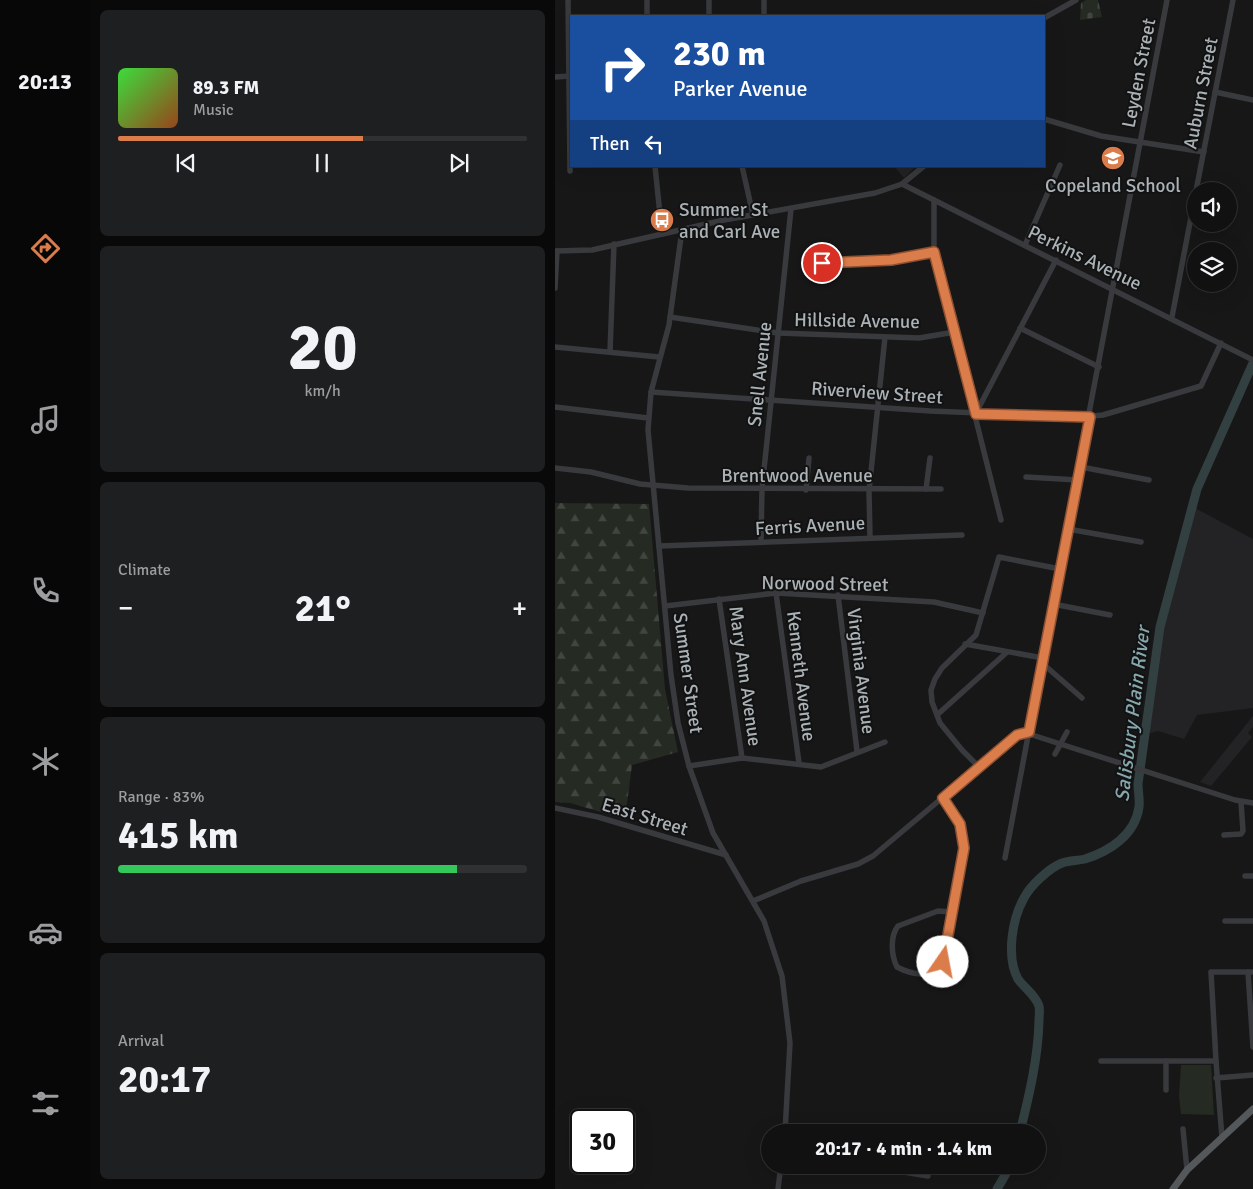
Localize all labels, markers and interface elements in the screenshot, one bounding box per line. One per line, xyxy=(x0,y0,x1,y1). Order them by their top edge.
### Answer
street label: Leyden Street xyxy=(1117,16,1161,130)
text: 230 m xyxy=(673,32,766,75)
icon: right xyxy=(590,35,655,100)
street label: Auburn Street xyxy=(1178,35,1224,151)
text: 20:13 xyxy=(18,68,72,95)
text: Parker Avenue xyxy=(673,75,808,102)
text: 89.3 FM xyxy=(193,76,259,100)
text: Music xyxy=(193,100,234,120)
icon: left xyxy=(640,130,668,158)
text: Then xyxy=(590,132,630,156)
school or university icon: Copeland School xyxy=(1100,145,1126,171)
icon: previous xyxy=(172,149,200,177)
icon: pause xyxy=(308,149,336,177)
icon: next xyxy=(445,149,473,177)
place label: Copeland School xyxy=(1045,174,1181,198)
map controls xyxy=(1187,182,1237,292)
button: sound xyxy=(1187,182,1237,232)
place label: Summer St and Carl Ave xyxy=(679,198,780,244)
bus stop icon: Summer St and Carl Ave xyxy=(649,207,675,233)
street label: Perkins Avenue xyxy=(1024,220,1145,296)
icon: directions xyxy=(28,231,63,266)
pin xyxy=(801,242,843,284)
button: layers xyxy=(1187,242,1237,292)
icon: arrive xyxy=(808,249,836,277)
text: 20 xyxy=(287,308,358,388)
street label: Hillside Avenue xyxy=(794,308,920,334)
street label: Snell Avenue xyxy=(743,321,777,428)
street label: Riverview Street xyxy=(810,376,944,410)
text: km/h xyxy=(304,381,341,401)
icon: music xyxy=(28,402,63,437)
street label: Brentwood Avenue xyxy=(721,464,873,488)
street label: Ferris Avenue xyxy=(754,511,866,541)
text: Climate xyxy=(118,560,171,580)
street label: Norwood Street xyxy=(761,571,889,597)
icon: phone xyxy=(28,573,63,608)
text: 21° xyxy=(294,585,351,632)
text: − xyxy=(118,591,133,625)
text: + xyxy=(512,591,527,625)
street label: Mary Ann Avenue xyxy=(723,604,767,748)
street label: Virginia Avenue xyxy=(841,607,881,735)
street label: Kenneth Avenue xyxy=(781,609,821,743)
street label: Summer Street xyxy=(668,611,708,735)
water label: Salisbury Plain River xyxy=(1109,623,1156,803)
icon: climate xyxy=(28,744,63,779)
text: Range · 83% xyxy=(118,787,204,807)
street label: East Street xyxy=(599,792,691,842)
text: 415 km xyxy=(118,812,239,859)
icon: car xyxy=(28,915,63,950)
position arrow xyxy=(916,935,968,987)
text: Arrival xyxy=(118,1031,164,1051)
text: 20:17 xyxy=(118,1056,211,1103)
icon: filters xyxy=(28,1086,63,1121)
speed limit sign: 30 xyxy=(570,1109,635,1174)
text: 20:17 · 4 min · 1.4 km xyxy=(815,1137,992,1161)

